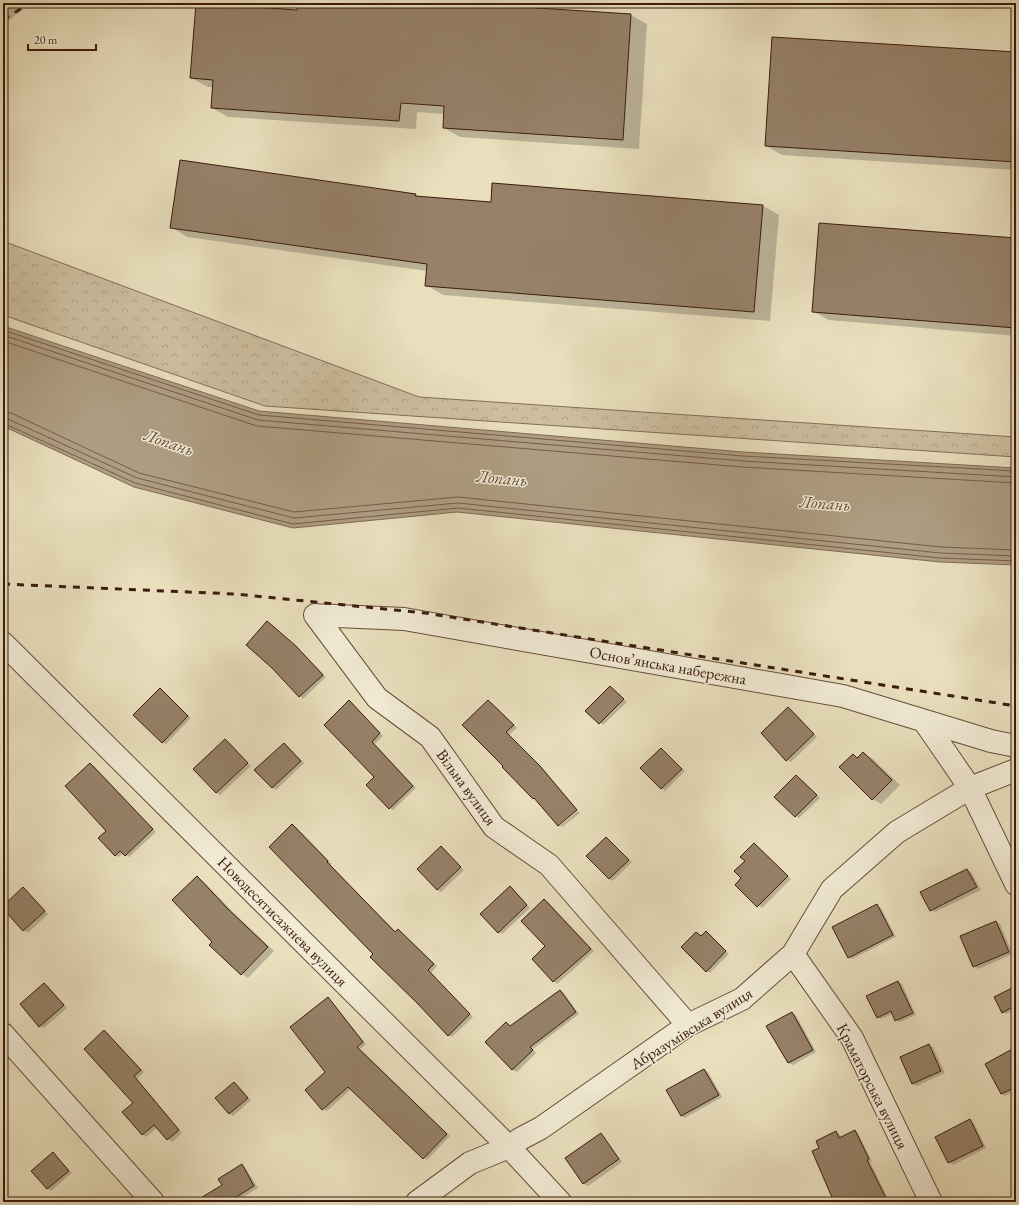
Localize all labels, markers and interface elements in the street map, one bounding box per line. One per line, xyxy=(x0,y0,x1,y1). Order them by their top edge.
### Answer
scale bar xyxy=(28,26,96,52)
text: 20 m xyxy=(34,32,58,48)
water label: Лопань xyxy=(140,423,197,461)
water label: Лопань xyxy=(475,465,528,491)
water label: Лопань xyxy=(798,490,851,516)
street label: Основ’янська набережна xyxy=(588,641,749,690)
street label: Вільна вулиця xyxy=(432,745,501,830)
street label: Новодесятисажнева вулиця xyxy=(213,852,352,991)
street label: Абразумівська вулиця xyxy=(625,982,756,1075)
street label: Краматорська вулиця xyxy=(832,1020,913,1153)

